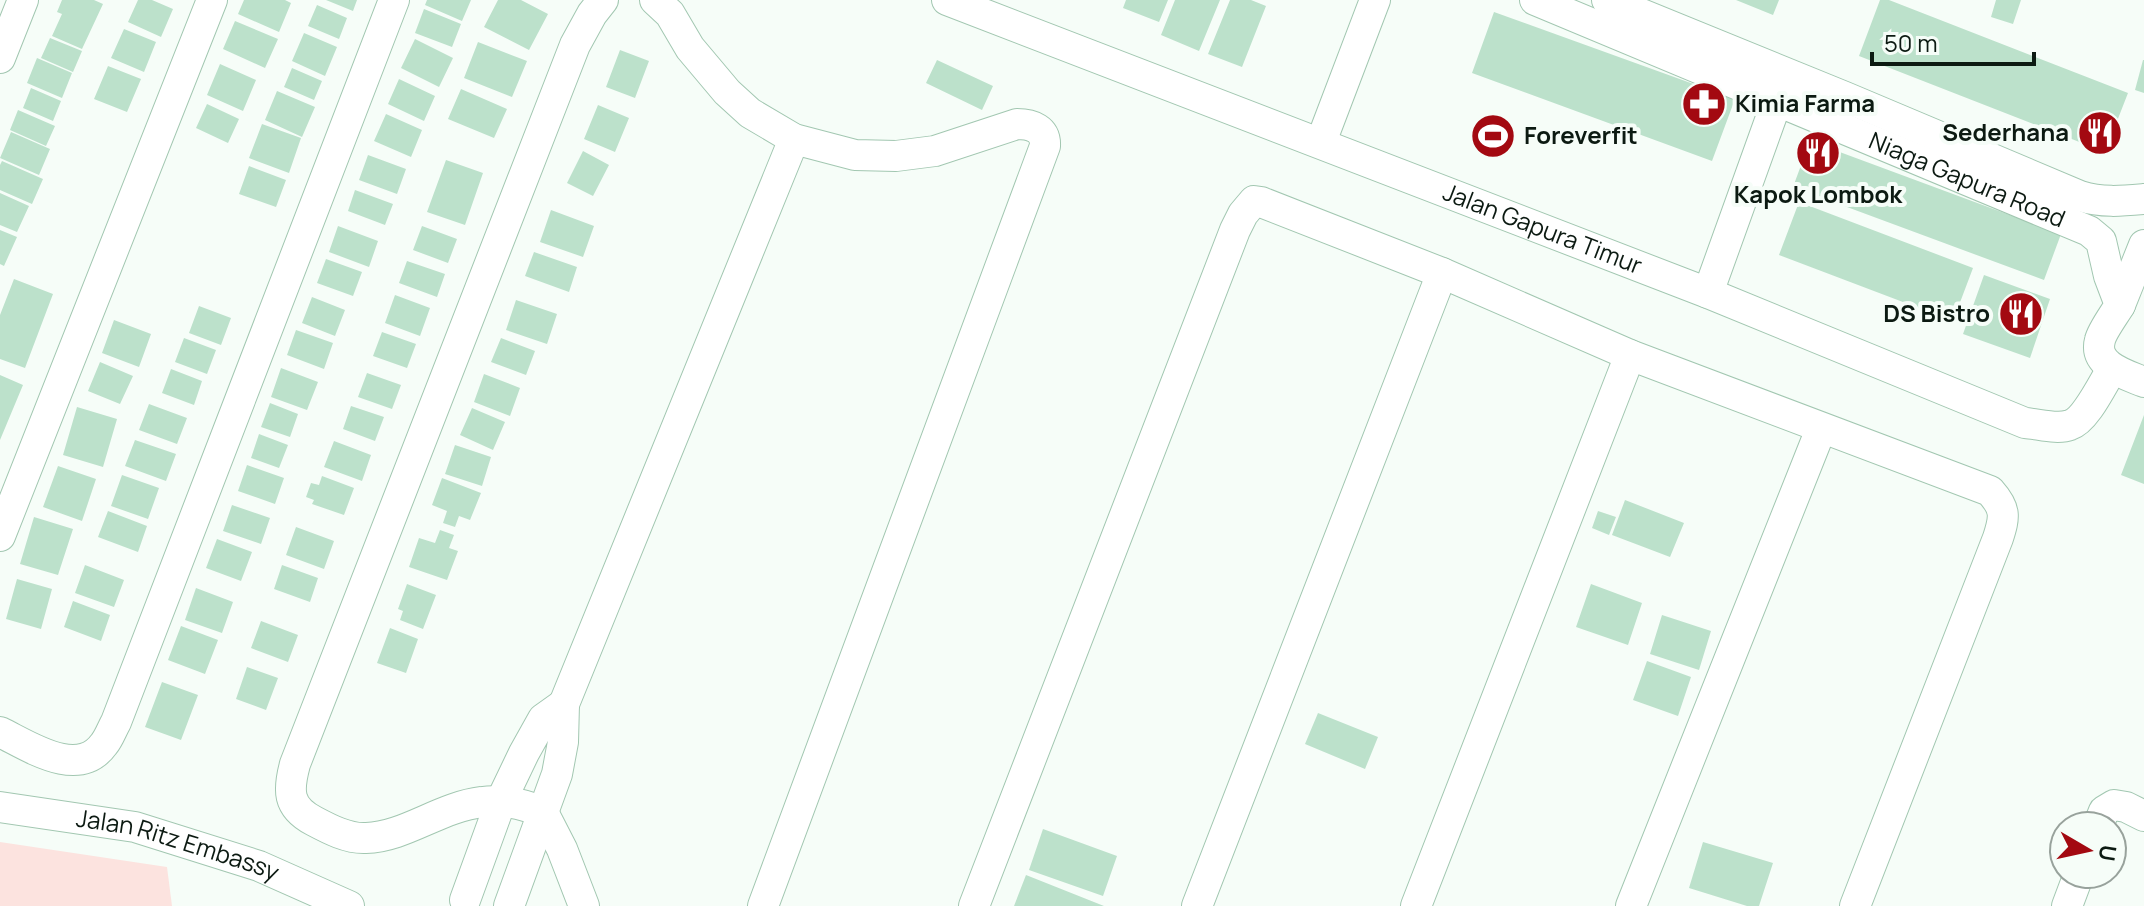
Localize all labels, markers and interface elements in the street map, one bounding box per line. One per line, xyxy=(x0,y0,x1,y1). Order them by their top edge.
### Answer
scale bar xyxy=(1872,16,2034,66)
text: 50 m xyxy=(1884,26,1938,59)
pharmacy icon: Kimia Farma xyxy=(1680,80,1728,128)
place label: Kimia Farma xyxy=(1735,86,1875,119)
restaurant icon: Sederhana xyxy=(2076,109,2124,157)
sports icon: Foreverfit xyxy=(1469,112,1517,160)
place label: Sederhana xyxy=(1942,115,2069,148)
place label: Foreverfit xyxy=(1524,118,1638,151)
street label: Niaga Gapura Road xyxy=(1864,123,2071,234)
restaurant icon: Kapok Lombok xyxy=(1794,129,1842,177)
street label: Jalan Gapura Timur xyxy=(1439,175,1648,281)
place label: Kapok Lombok xyxy=(1734,177,1903,210)
restaurant icon: DS Bistro xyxy=(1997,290,2045,338)
place label: DS Bistro xyxy=(1883,296,1990,329)
street label: Jalan Ritz Embassy xyxy=(74,801,285,888)
north arrow xyxy=(2048,810,2128,890)
text: U xyxy=(2092,843,2124,863)

